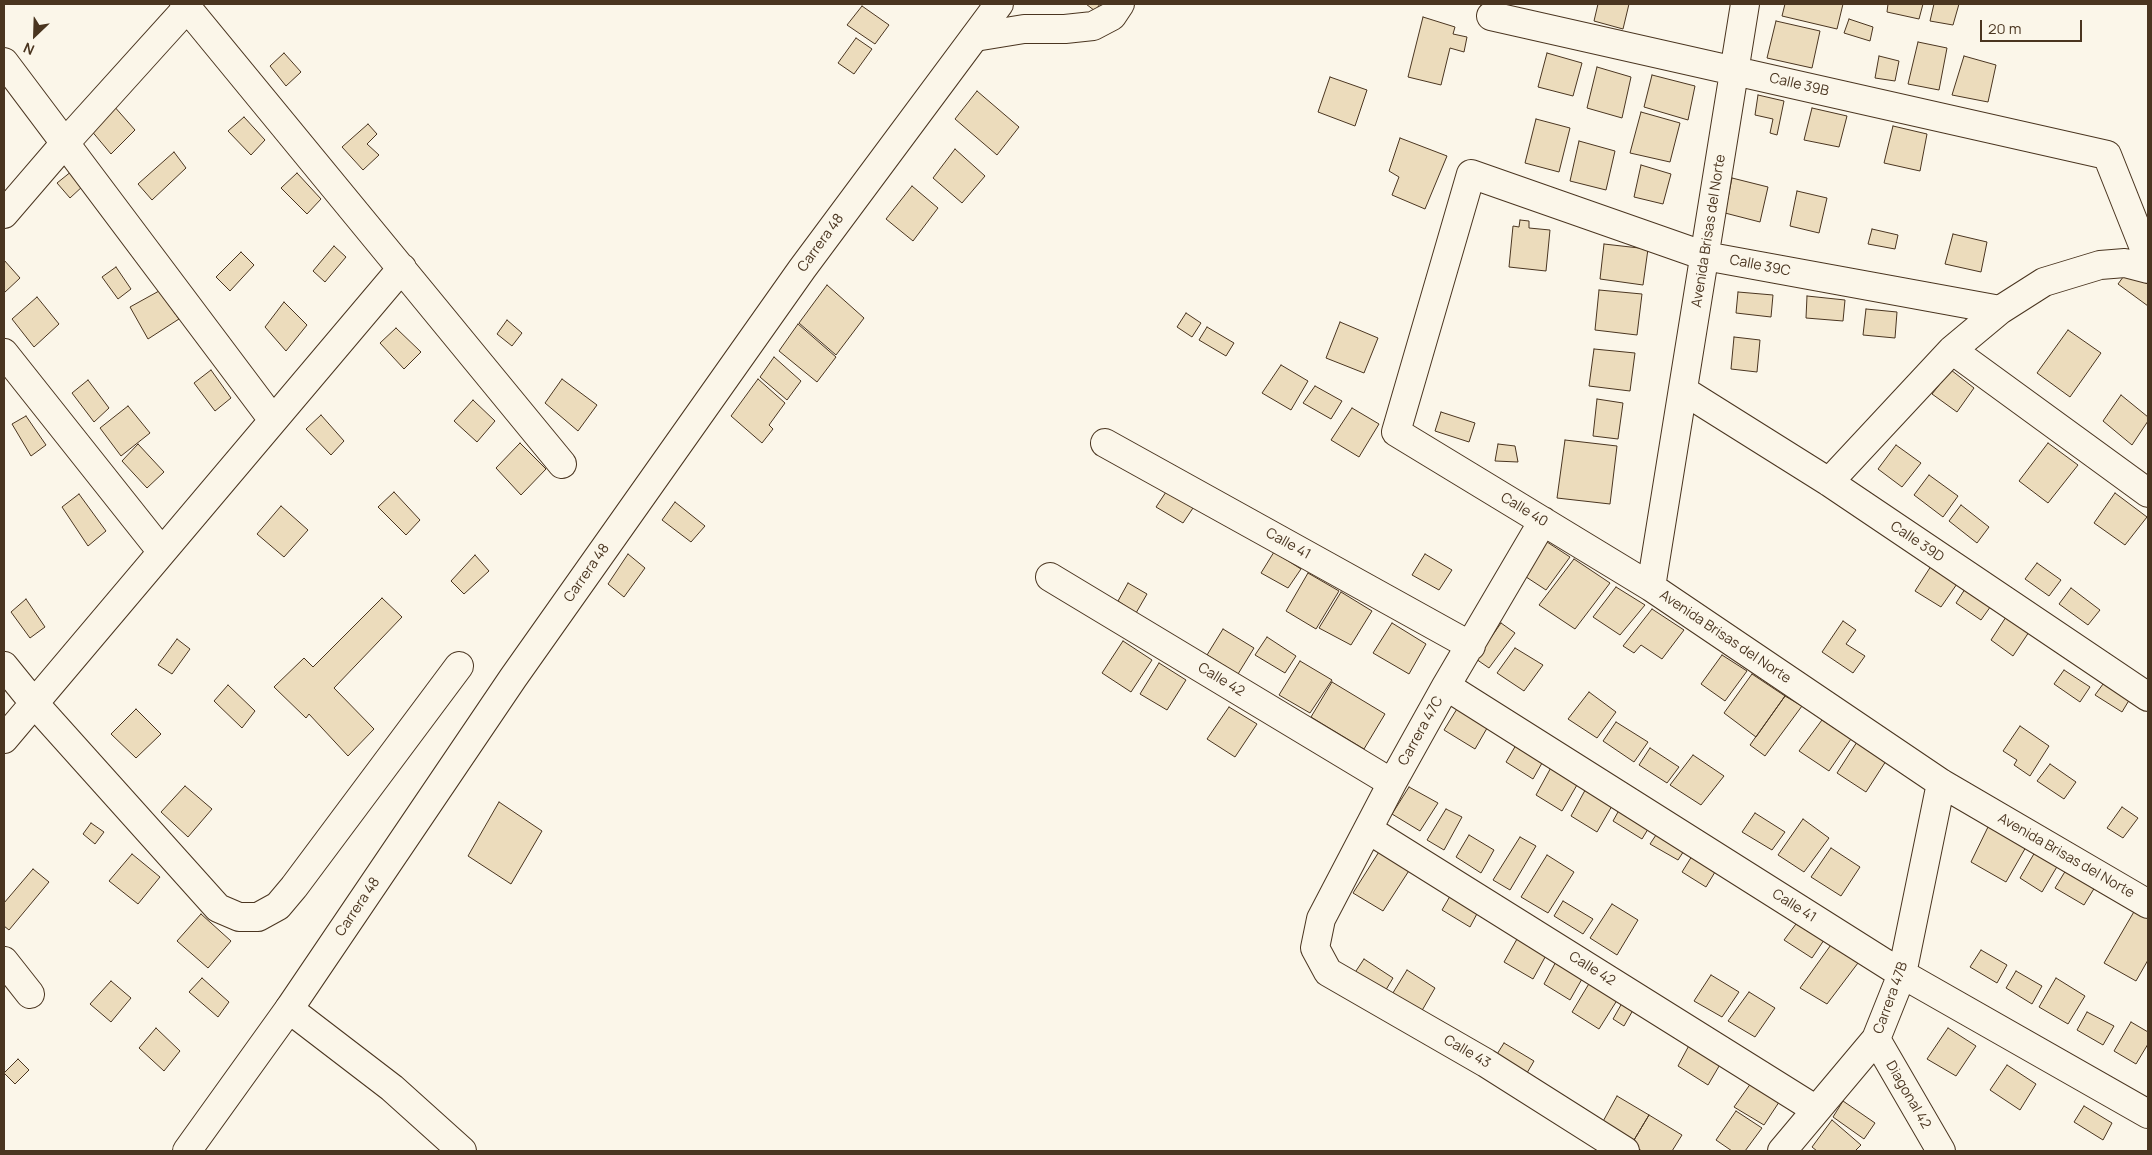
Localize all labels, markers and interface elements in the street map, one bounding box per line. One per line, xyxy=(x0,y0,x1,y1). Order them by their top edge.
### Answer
north arrow xyxy=(10,10,60,60)
scale bar xyxy=(1982,10,2084,42)
text: 20 m xyxy=(1988,18,2021,39)
text: N xyxy=(20,38,37,60)
street label: Calle 39B xyxy=(1768,70,1830,100)
street label: Avenida Brisas del Norte xyxy=(1689,153,1729,309)
street label: Carrera 48 xyxy=(794,211,848,275)
street label: Calle 39C xyxy=(1728,252,1792,280)
street label: Calle 40 xyxy=(1497,489,1551,531)
street label: Calle 39D xyxy=(1887,518,1947,566)
street label: Calle 41 xyxy=(1262,525,1314,563)
street label: Carrera 48 xyxy=(561,540,613,606)
street label: Avenida Brisas del Norte xyxy=(1656,587,1794,687)
street label: Calle 42 xyxy=(1195,660,1247,700)
street label: Carrera 47C xyxy=(1395,693,1447,769)
street label: Avenida Brisas del Norte xyxy=(1995,810,2137,902)
street label: Carrera 48 xyxy=(332,874,384,940)
street label: Calle 41 xyxy=(1769,886,1819,926)
street label: Calle 42 xyxy=(1566,948,1618,990)
street label: Carrera 47B xyxy=(1870,960,1912,1036)
street label: Calle 43 xyxy=(1441,1032,1493,1072)
street label: Diagonal 42 xyxy=(1882,1058,1934,1132)

